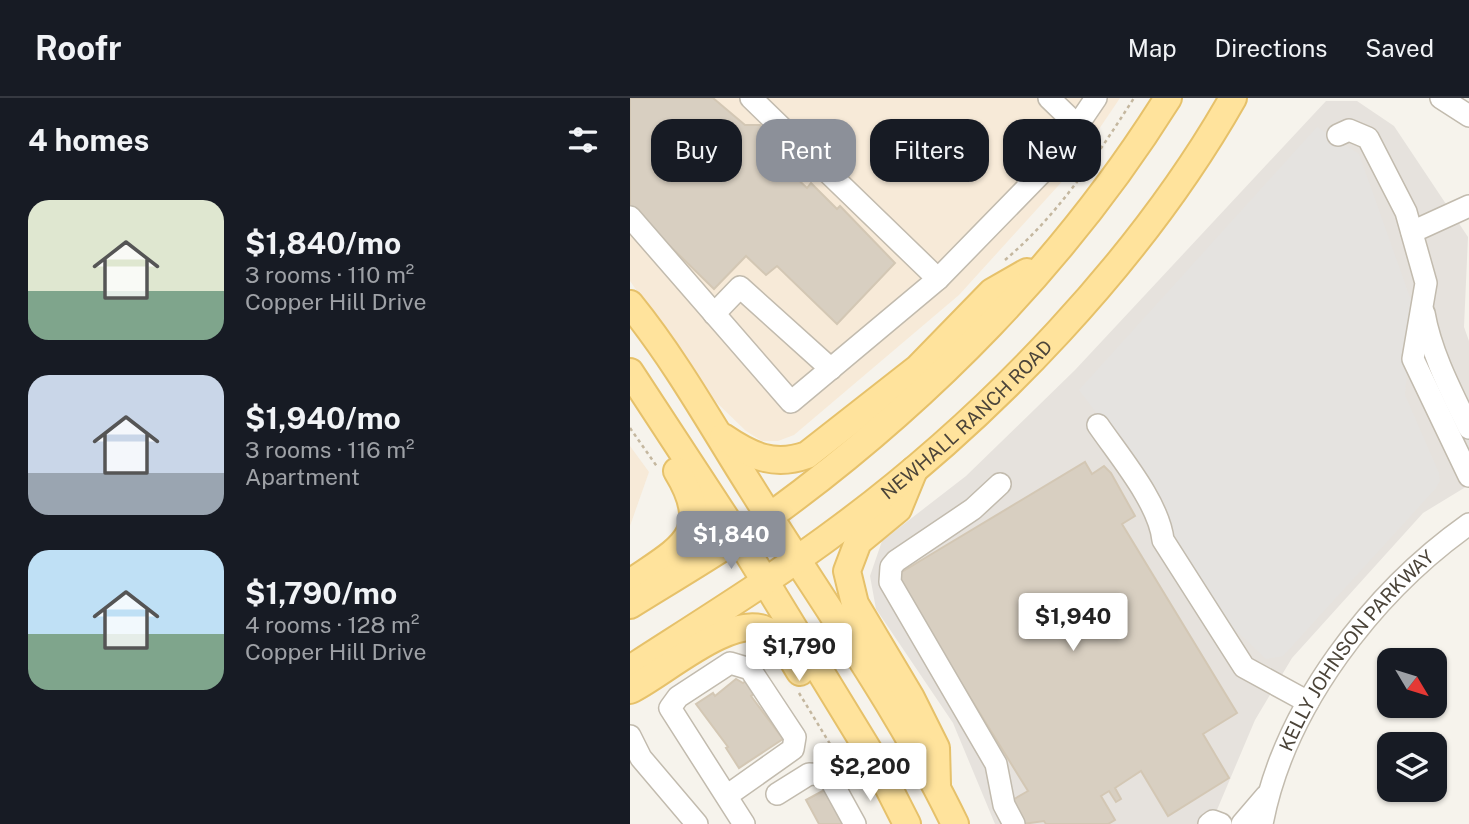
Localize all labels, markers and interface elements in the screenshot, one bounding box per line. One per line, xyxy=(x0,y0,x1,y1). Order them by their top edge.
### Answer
text: Roofr xyxy=(35,29,122,67)
text: Map xyxy=(1128,34,1177,62)
text: Directions xyxy=(1215,34,1327,62)
text: Saved xyxy=(1365,34,1434,62)
chip: Buy xyxy=(651,119,742,182)
chip: Rent xyxy=(756,119,856,182)
chip: Filters xyxy=(870,119,989,182)
chip: New xyxy=(1003,119,1101,182)
icon: filters xyxy=(564,121,602,159)
text: 4 homes xyxy=(28,122,149,158)
text: $1,840/mo xyxy=(245,225,401,261)
icon: home xyxy=(84,228,168,312)
text: 3 rooms · 110 m² xyxy=(245,261,414,288)
text: Copper Hill Drive xyxy=(245,288,427,315)
street label: NEWHALL RANCH ROAD xyxy=(877,335,1056,504)
text: $1,940/mo xyxy=(245,400,401,436)
icon: home xyxy=(84,403,168,487)
text: 3 rooms · 116 m² xyxy=(245,436,415,463)
text: Apartment xyxy=(245,463,360,490)
pin: $1,840 xyxy=(674,512,788,571)
text: $1,840 xyxy=(692,520,770,547)
street label: KELLY JOHNSON PARKWAY xyxy=(1274,545,1438,754)
text: $1,790/mo xyxy=(245,575,397,611)
icon: home xyxy=(84,578,168,662)
pin: $1,940 xyxy=(1016,594,1130,653)
text: $1,940 xyxy=(1035,602,1111,629)
text: 4 rooms · 128 m² xyxy=(245,611,419,638)
pin: $1,790 xyxy=(742,624,856,683)
text: $1,790 xyxy=(762,632,836,659)
text: Copper Hill Drive xyxy=(245,638,427,665)
north arrow xyxy=(1377,648,1447,718)
map controls xyxy=(1377,648,1447,802)
button: layers xyxy=(1377,732,1447,802)
pin: $2,200 xyxy=(813,744,927,803)
text: $2,200 xyxy=(829,752,911,779)

